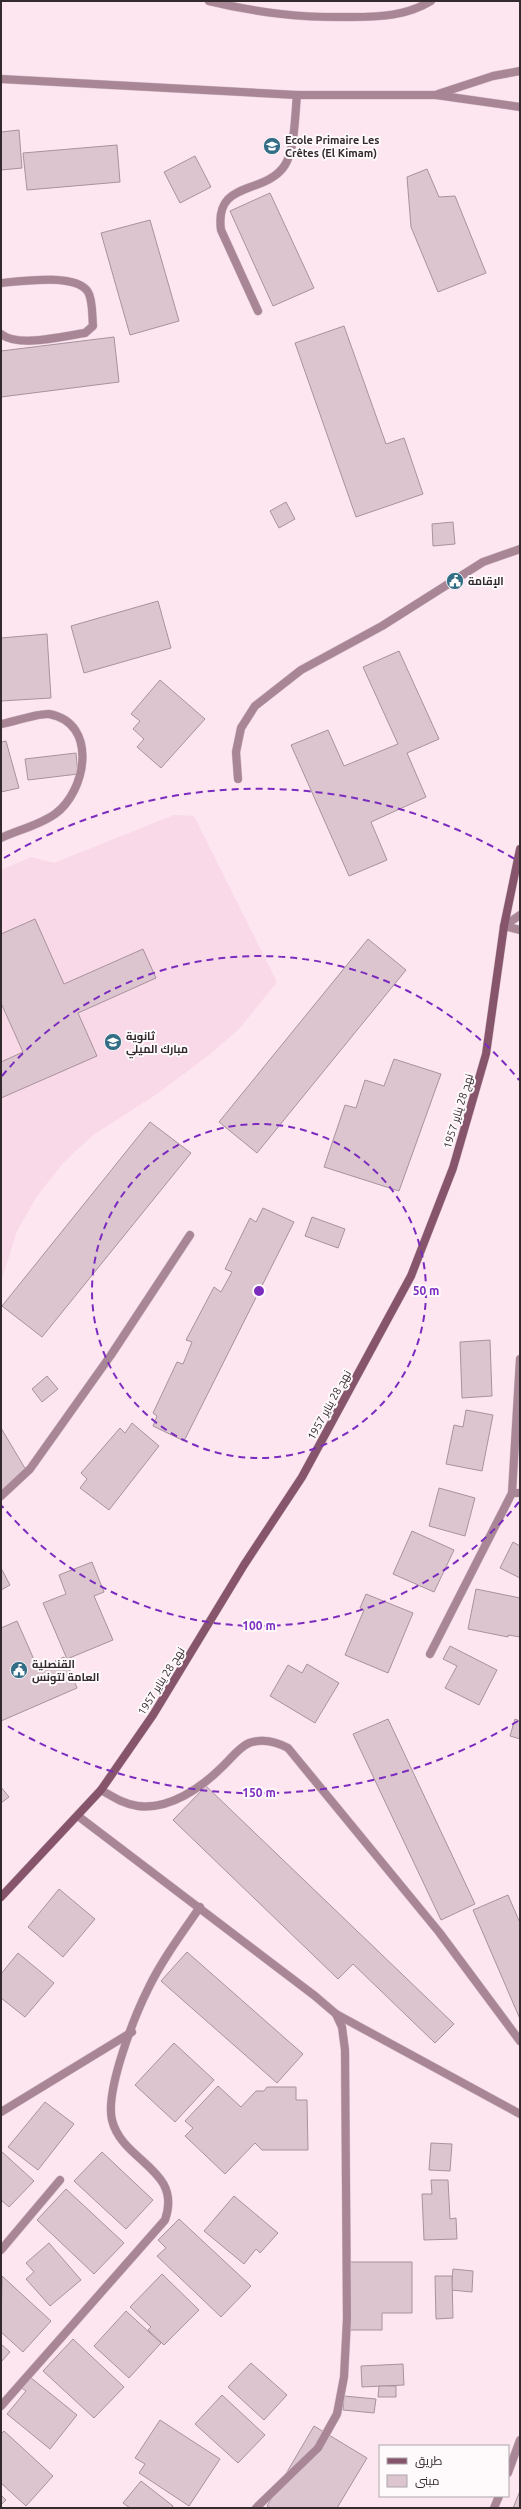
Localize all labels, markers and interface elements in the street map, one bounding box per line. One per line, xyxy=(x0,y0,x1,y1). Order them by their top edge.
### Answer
place label: Ecole Primaire Les Crêtes (El Kimam) xyxy=(285,134,380,160)
school or university icon: Ecole Primaire Les Crêtes (El Kimam) xyxy=(262,136,282,156)
public building icon: الإقامة xyxy=(445,571,465,591)
place label: الإقامة xyxy=(468,575,504,588)
place label: ثانوية مبارك الميلي xyxy=(126,1030,188,1059)
school or university icon: ثانوية مبارك الميلي xyxy=(103,1032,123,1052)
street label: نهج 28 يناير 1957 xyxy=(441,1072,477,1150)
centre of rings xyxy=(252,1284,266,1298)
text: 50 m xyxy=(413,1284,439,1297)
street label: نهج 28 يناير 1957 xyxy=(305,1368,355,1443)
text: 100 m xyxy=(242,1619,276,1632)
street label: نهج 28 يناير 1957 xyxy=(135,1645,188,1718)
place label: القنصلية العامة لتونس xyxy=(32,1658,100,1685)
public building icon: القنصلية العامة لتونس xyxy=(9,1660,29,1680)
text: 150 m xyxy=(242,1786,276,1799)
legend xyxy=(379,2445,509,2497)
text: طريق xyxy=(415,2454,443,2468)
text: مبنى xyxy=(415,2474,440,2488)

